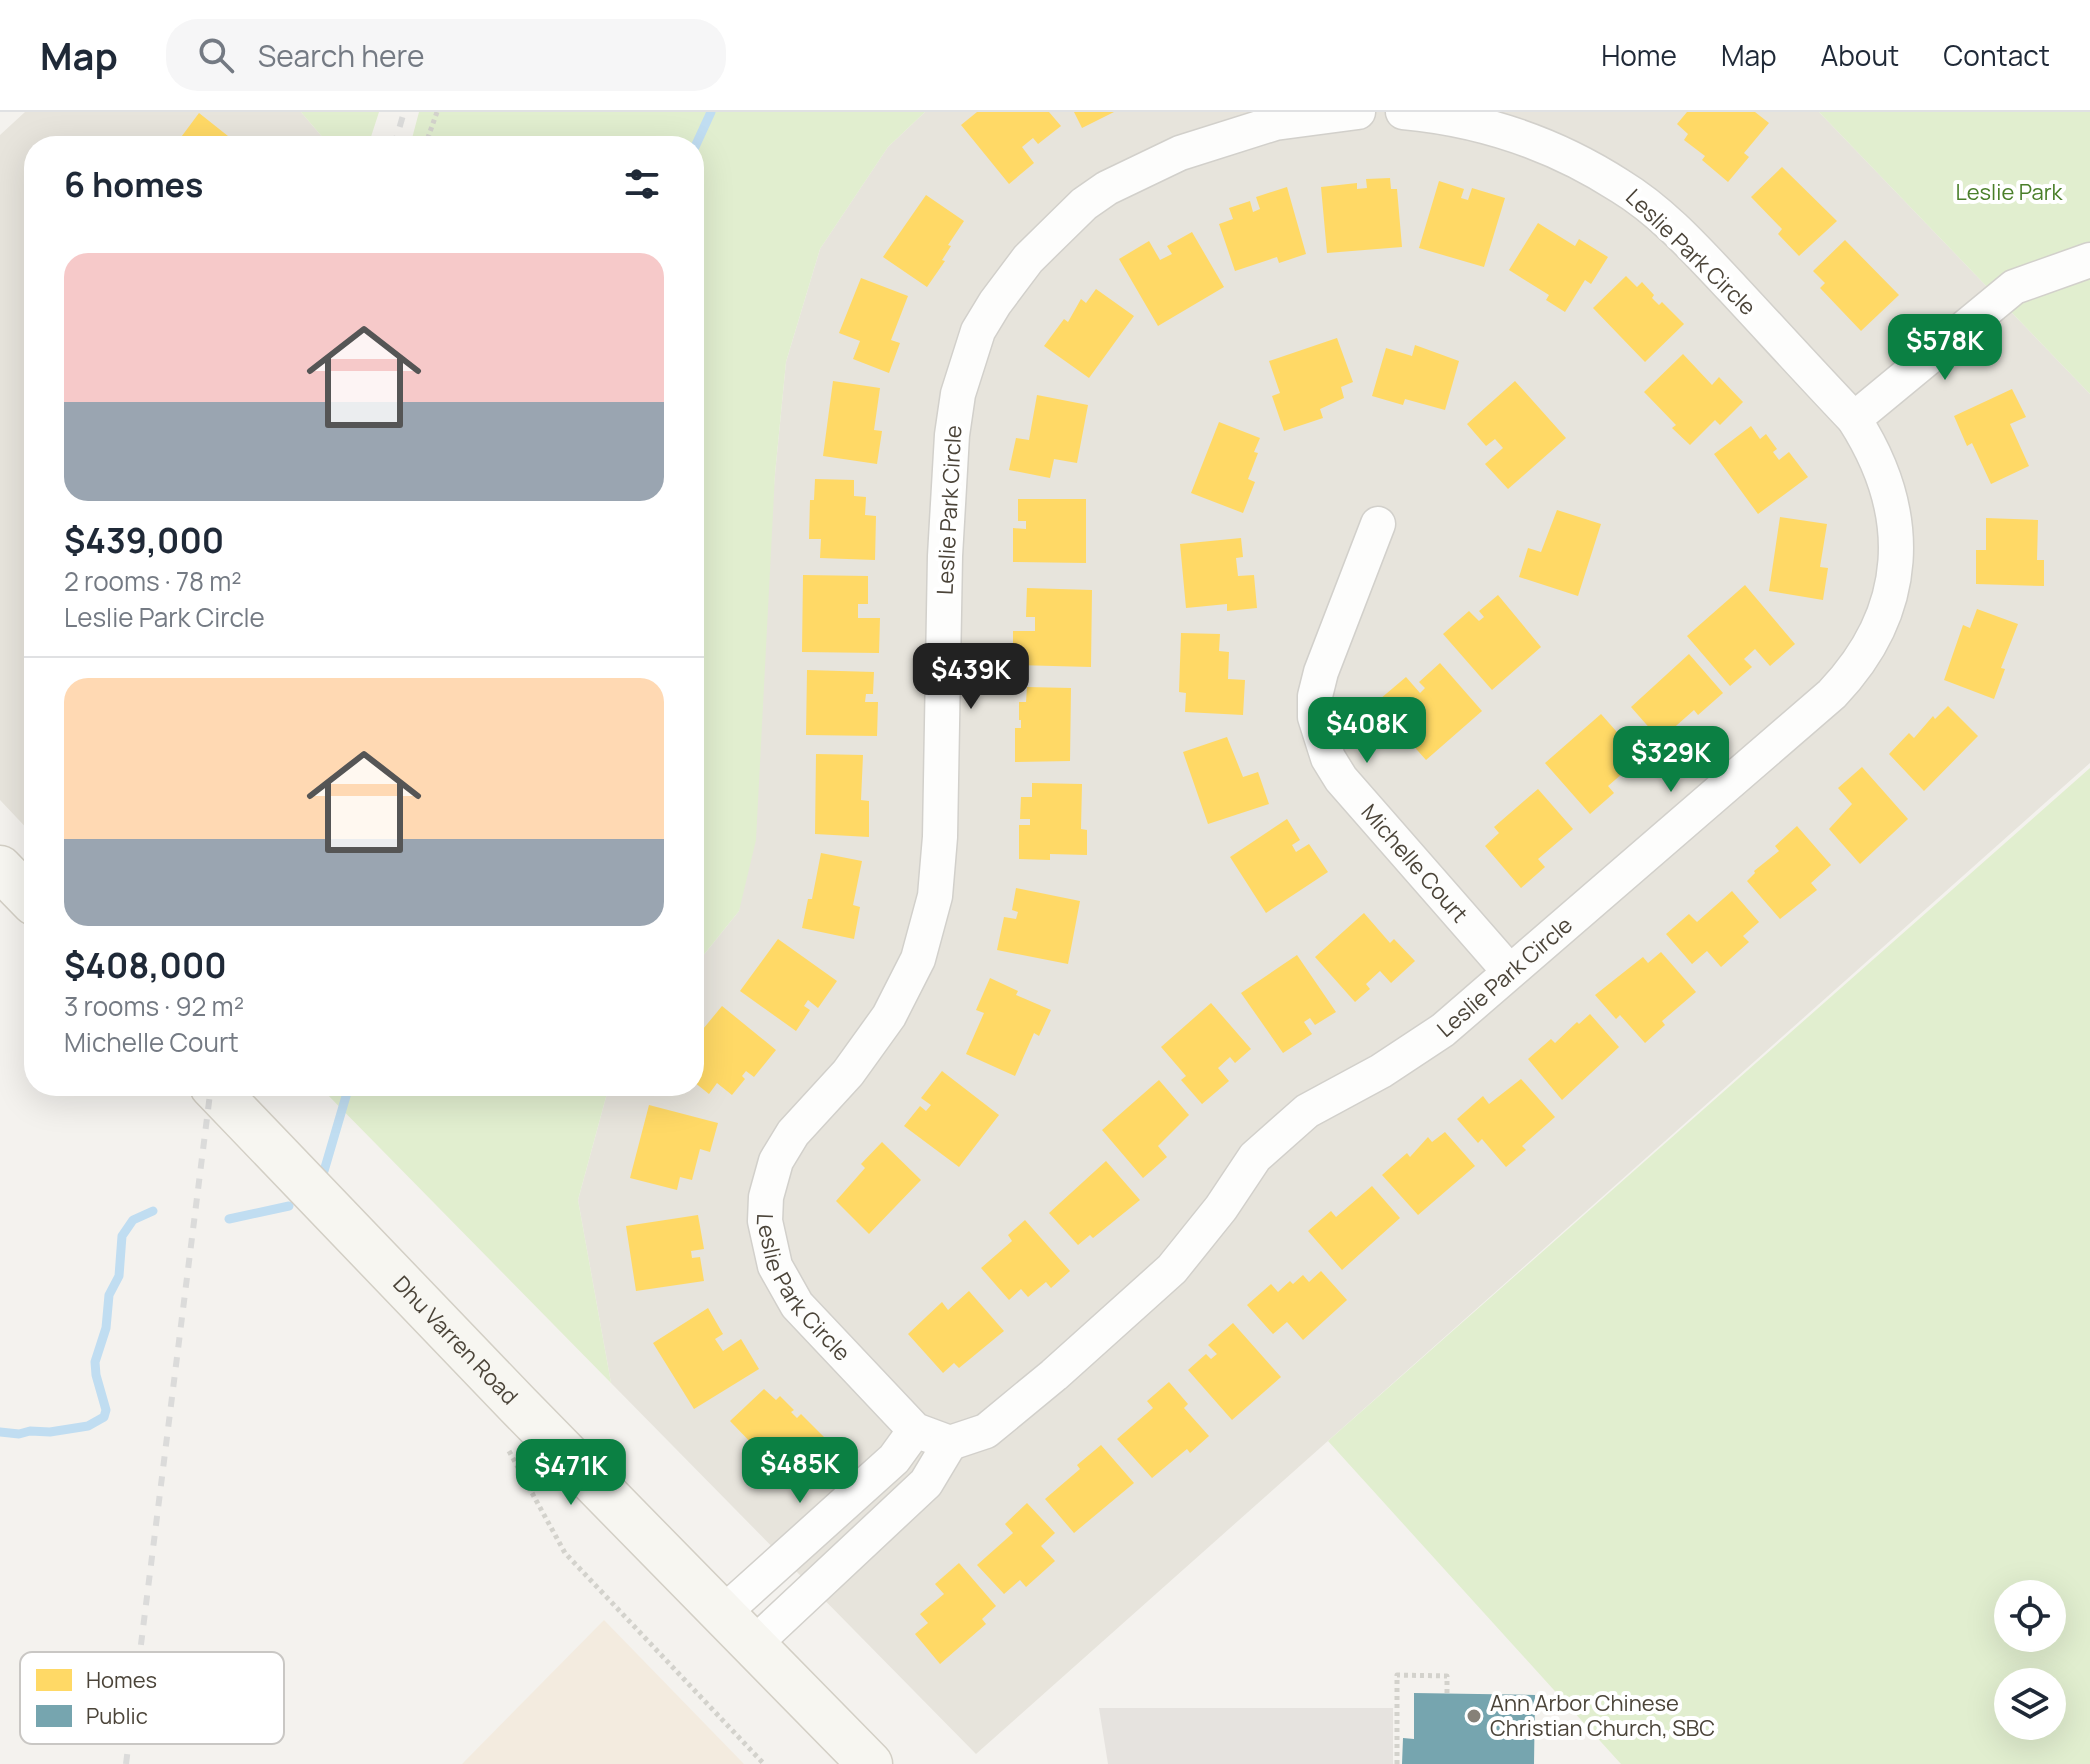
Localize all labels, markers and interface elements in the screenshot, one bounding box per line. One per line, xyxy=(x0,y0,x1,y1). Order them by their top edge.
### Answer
search box xyxy=(166,19,726,91)
text: Map xyxy=(40,29,118,81)
icon: search xyxy=(194,33,238,77)
text: Search here xyxy=(258,35,425,76)
text: Home xyxy=(1601,36,1677,74)
text: Map xyxy=(1721,36,1777,74)
text: About xyxy=(1821,36,1899,74)
text: Contact xyxy=(1943,36,2050,74)
text: 6 homes xyxy=(64,161,203,207)
icon: filters xyxy=(620,162,664,206)
park label: Leslie Park xyxy=(1955,177,2064,207)
street label: Leslie Park Circle xyxy=(1619,182,1763,322)
icon: home xyxy=(292,305,436,449)
pin: $578K xyxy=(1889,314,2001,382)
text: $578K xyxy=(1906,322,1984,358)
street label: Leslie Park Circle xyxy=(930,424,968,596)
text: $439,000 xyxy=(64,517,224,563)
text: 2 rooms · 78 m² xyxy=(64,563,242,599)
text: Leslie Park Circle xyxy=(64,599,265,635)
pin: $439K xyxy=(915,643,1027,711)
text: $439K xyxy=(931,651,1011,687)
pin: $408K xyxy=(1311,697,1423,765)
text: $408K xyxy=(1326,705,1408,741)
pin: $329K xyxy=(1615,726,1727,794)
icon: home xyxy=(292,730,436,874)
text: $329K xyxy=(1631,734,1711,770)
street label: Michelle Court xyxy=(1355,798,1475,929)
street label: Leslie Park Circle xyxy=(1430,910,1579,1044)
text: $408,000 xyxy=(64,942,227,988)
text: 3 rooms · 92 m² xyxy=(64,988,244,1024)
text: Michelle Court xyxy=(64,1024,239,1060)
street label: Leslie Park Circle xyxy=(750,1213,857,1367)
street label: Dhu Varren Road xyxy=(387,1269,525,1411)
pin: $485K xyxy=(744,1437,856,1505)
pin: $471K xyxy=(515,1439,627,1507)
text: $485K xyxy=(760,1445,840,1481)
text: $471K xyxy=(534,1447,608,1483)
map controls xyxy=(1994,1580,2066,1740)
button: locate xyxy=(1994,1580,2066,1652)
legend xyxy=(20,1652,284,1744)
text: Homes xyxy=(86,1665,157,1695)
button: layers xyxy=(1994,1668,2066,1740)
place label: Ann Arbor Chinese Christian Church, SBC xyxy=(1490,1688,1715,1743)
text: Public xyxy=(86,1701,148,1731)
marker: Ann Arbor Chinese Christian Church, SBC xyxy=(1465,1707,1483,1725)

